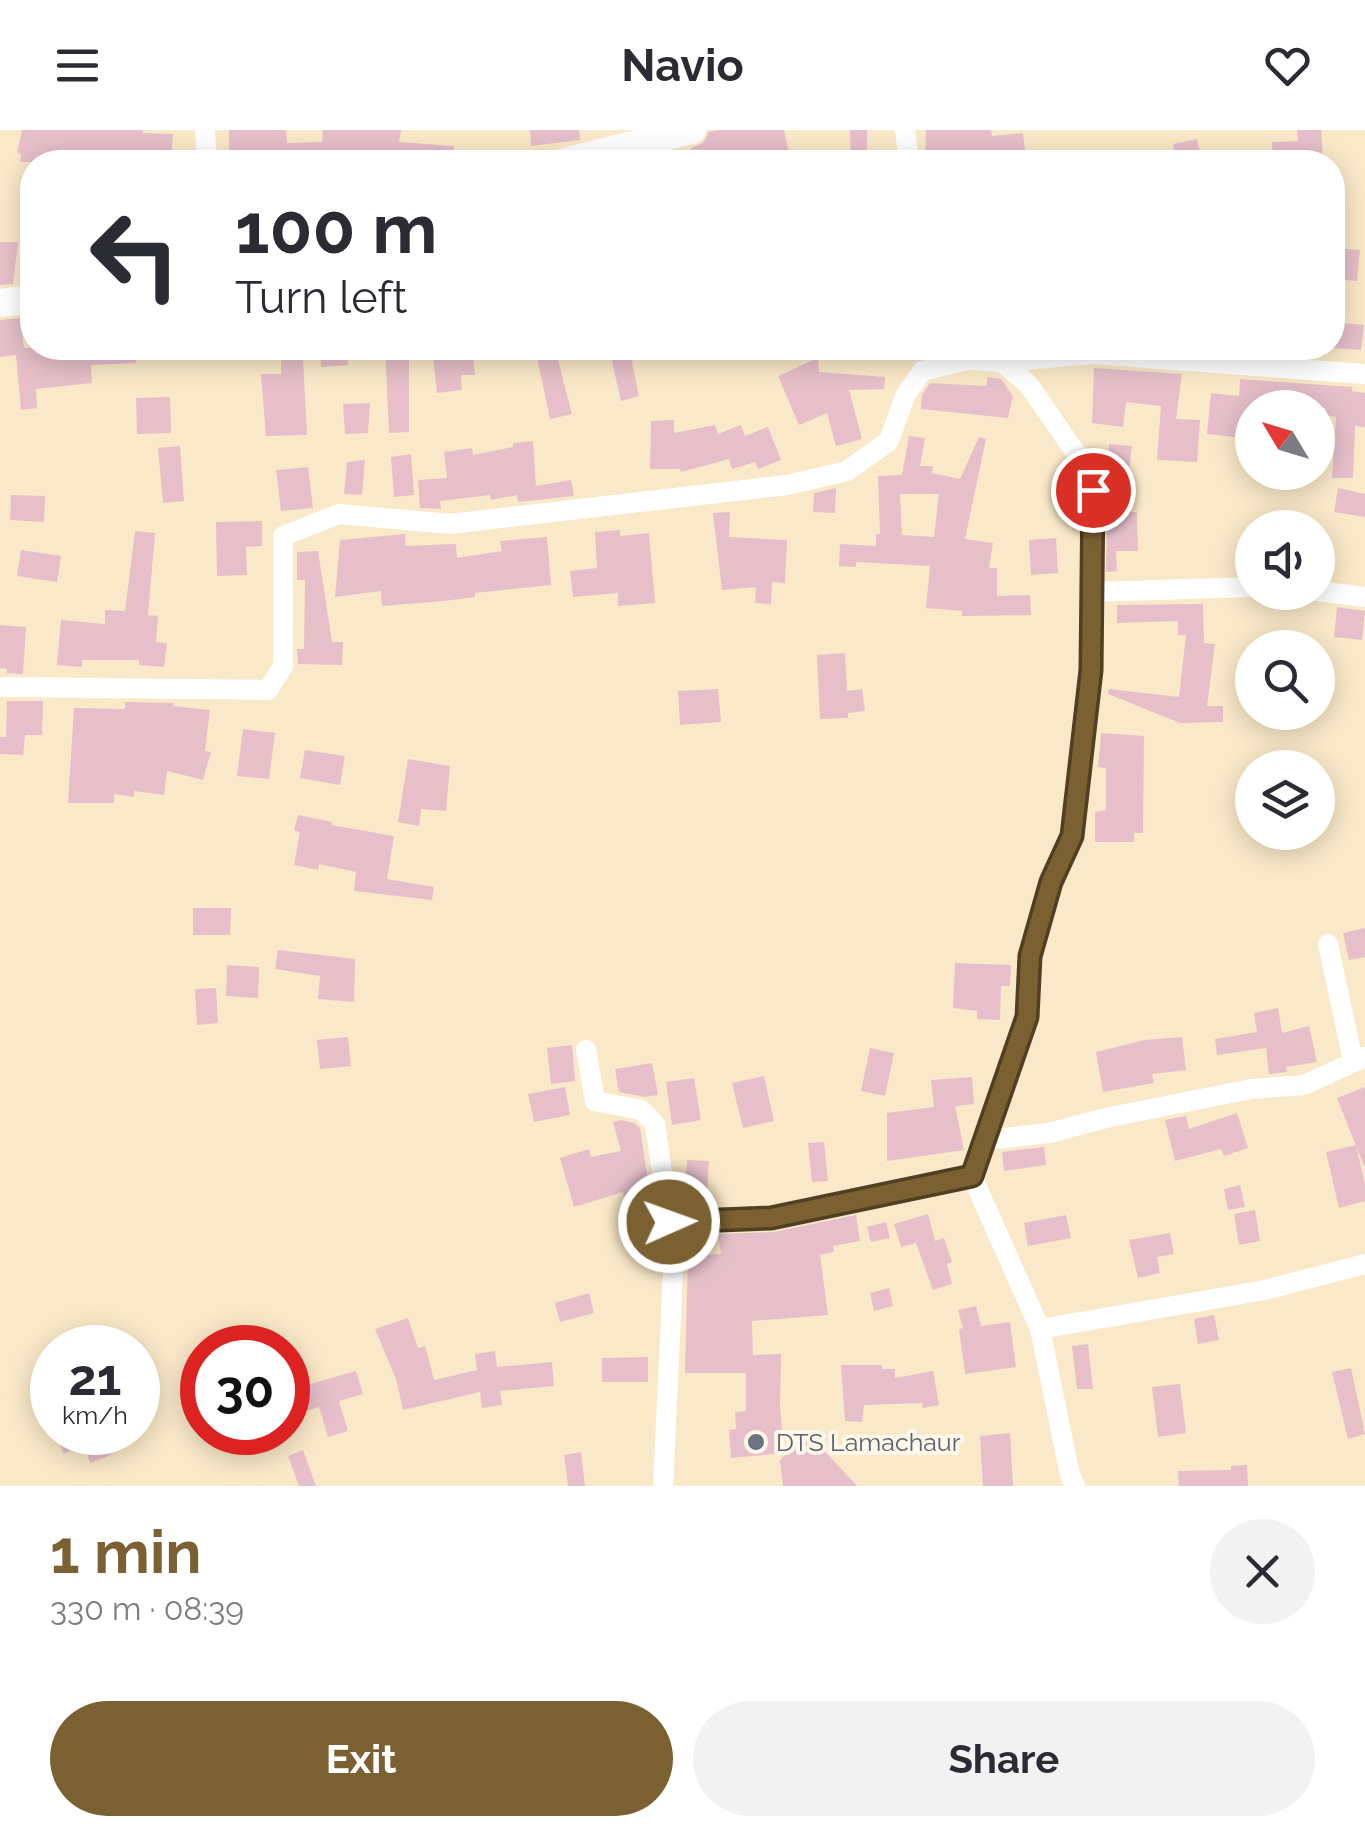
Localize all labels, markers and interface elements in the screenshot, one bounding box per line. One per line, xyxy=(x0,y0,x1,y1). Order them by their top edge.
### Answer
icon: menu xyxy=(50,38,105,93)
icon: heart xyxy=(1260,38,1315,93)
text: Navio xyxy=(621,39,744,92)
text: 100 m xyxy=(235,187,438,269)
icon: left xyxy=(70,190,200,320)
text: Turn left xyxy=(235,271,407,324)
north arrow xyxy=(1235,390,1335,490)
map controls xyxy=(1235,390,1335,850)
pin xyxy=(1051,448,1136,533)
icon: arrive xyxy=(1066,463,1121,518)
button: sound xyxy=(1235,510,1335,610)
button: search xyxy=(1235,630,1335,730)
button: layers xyxy=(1235,750,1335,850)
position arrow xyxy=(617,1170,721,1274)
speed limit sign: 30 xyxy=(180,1325,310,1455)
text: 21 xyxy=(69,1348,121,1407)
text: km/h xyxy=(62,1400,128,1430)
place label: DTS Lamachaur xyxy=(776,1427,961,1457)
marker: DTS Lamachaur xyxy=(745,1431,767,1453)
text: 1 min xyxy=(50,1517,201,1587)
button: close xyxy=(1210,1519,1315,1624)
text: 330 m · 08:39 xyxy=(50,1590,244,1627)
button: Exit xyxy=(50,1701,673,1816)
button: Share xyxy=(693,1701,1315,1816)

